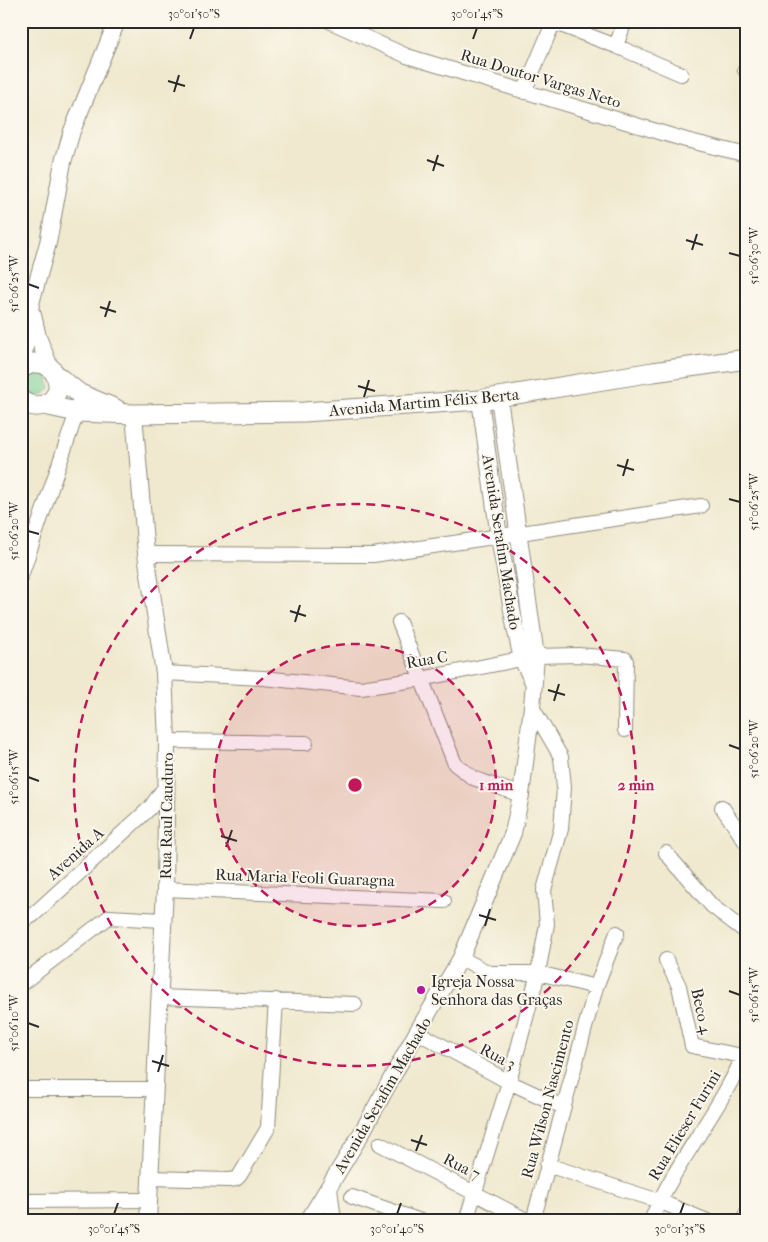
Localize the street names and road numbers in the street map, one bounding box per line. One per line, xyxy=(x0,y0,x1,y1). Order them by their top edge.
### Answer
street label: Rua Doutor Vargas Neto xyxy=(458,45,623,112)
street label: Avenida Martim Félix Berta xyxy=(327,385,520,420)
street label: Avenida Serafim Machado xyxy=(478,452,525,631)
street label: Rua C xyxy=(405,646,449,672)
street label: Rua Raul Cauduro xyxy=(156,752,177,880)
street label: Avenida A xyxy=(42,823,108,884)
street label: Rua Maria Feoli Guaragna xyxy=(215,865,396,890)
street label: Beco 4 xyxy=(687,986,716,1036)
street label: Avenida Serafim Machado xyxy=(329,1014,435,1178)
street label: Rua Wilson Nascimento xyxy=(517,1018,578,1181)
street label: Rua 3 xyxy=(477,1039,519,1074)
street label: Rua Elieser Furini xyxy=(644,1066,725,1184)
street label: Rua 7 xyxy=(440,1149,484,1184)

